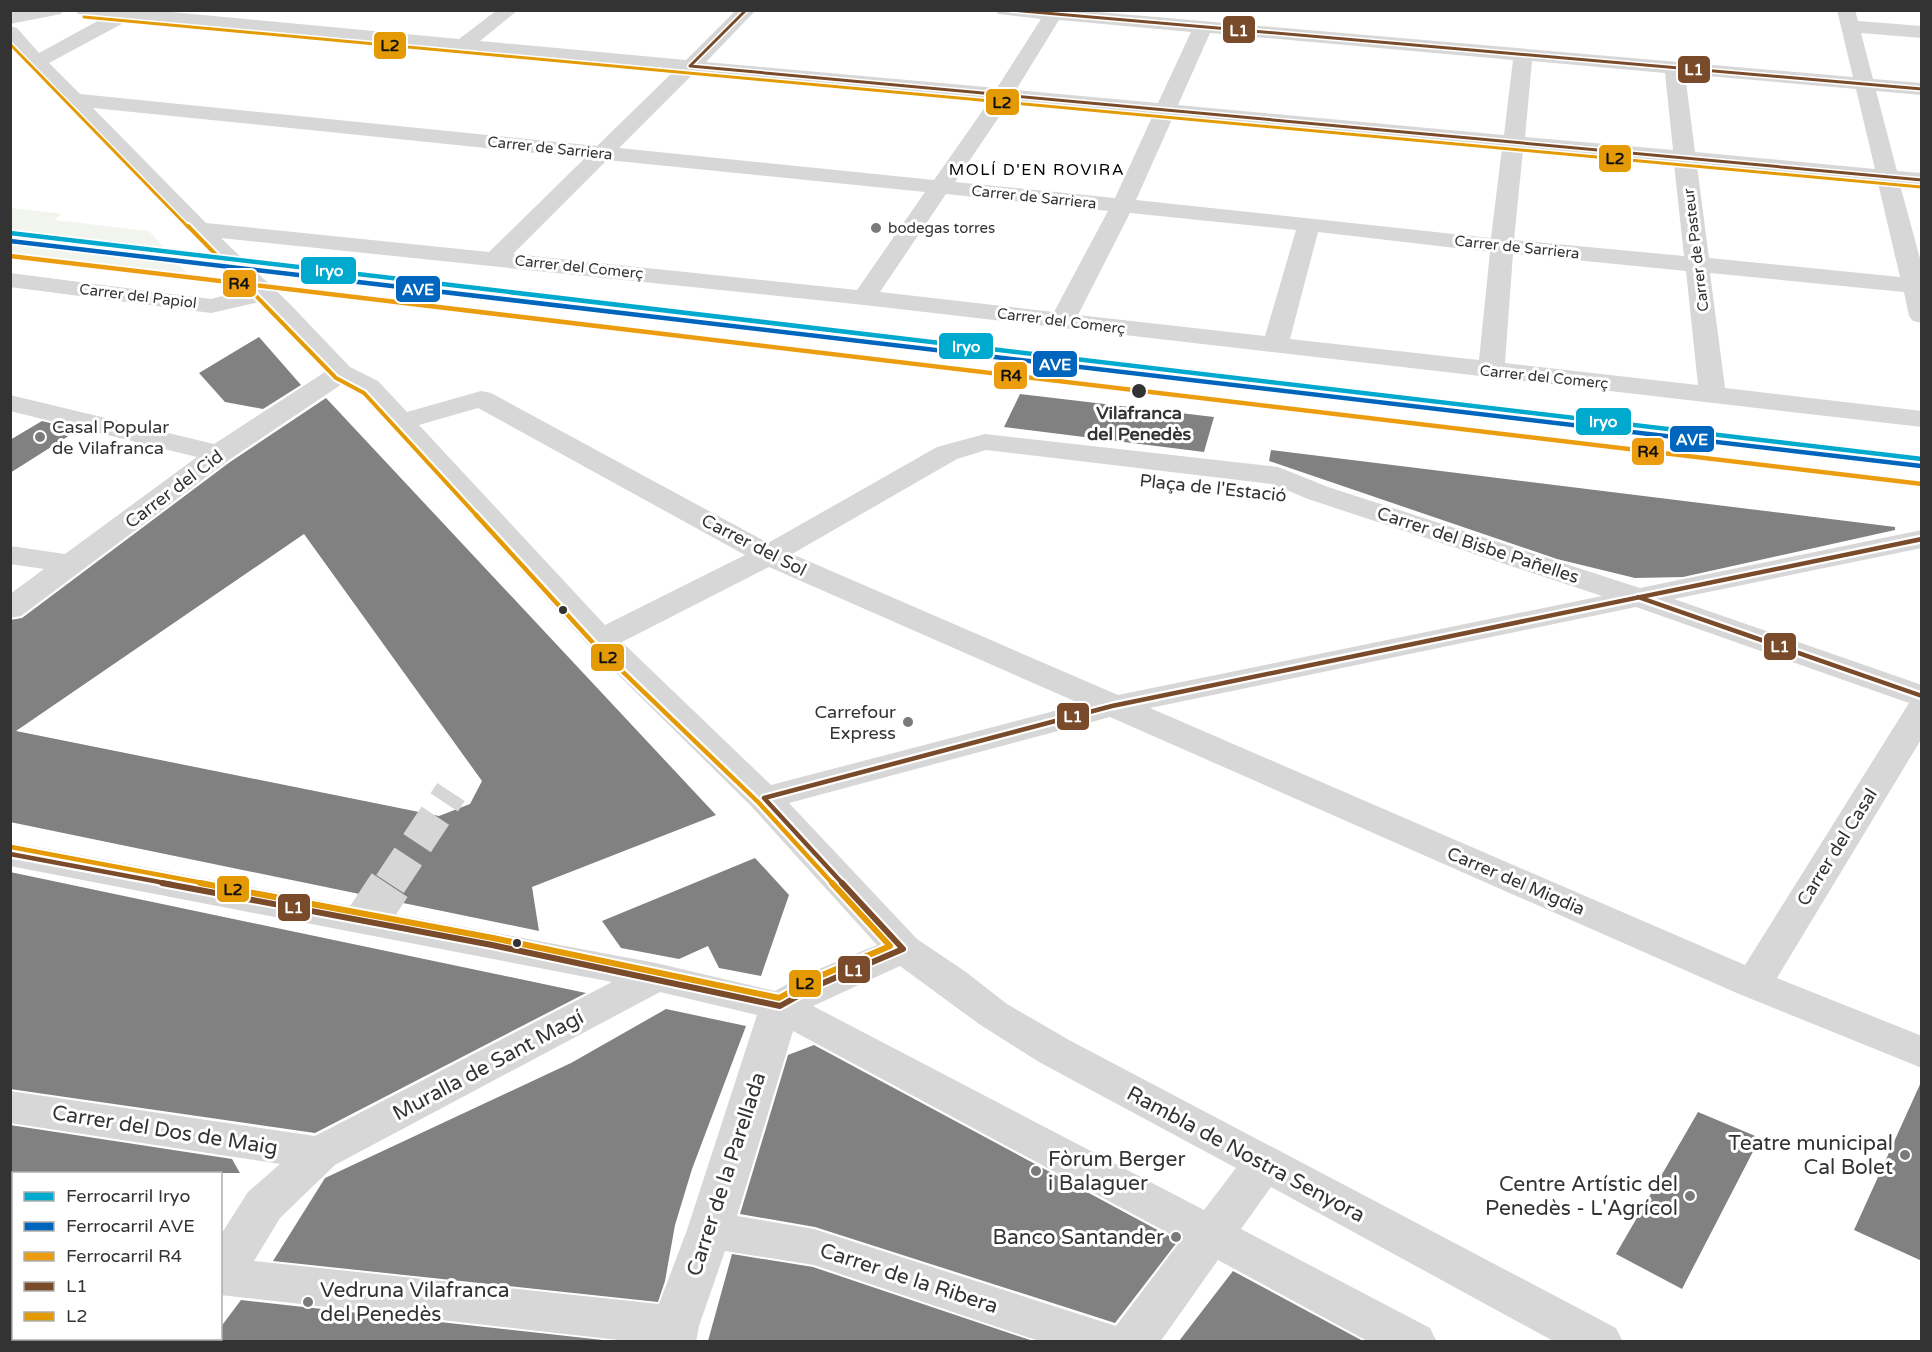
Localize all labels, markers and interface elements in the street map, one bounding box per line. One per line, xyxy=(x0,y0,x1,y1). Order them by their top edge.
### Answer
line badge: L1 xyxy=(1222,15,1256,44)
text: L1 xyxy=(1229,21,1249,41)
line badge: L2 xyxy=(373,31,407,60)
text: L2 xyxy=(380,36,400,56)
line badge: L1 xyxy=(1677,55,1711,84)
text: L1 xyxy=(1684,60,1704,80)
line badge: L2 xyxy=(985,88,1020,116)
text: L2 xyxy=(992,93,1012,113)
street label: Carrer de Sarriera xyxy=(487,132,613,164)
line badge: L2 xyxy=(1598,144,1632,173)
text: L2 xyxy=(1605,149,1625,169)
district label: MOLÍ D'EN ROVIRA xyxy=(949,160,1125,180)
street label: Carrer de Sarriera xyxy=(971,181,1097,213)
street label: Carrer de Pasteur xyxy=(1679,187,1713,313)
place label: bodegas torres xyxy=(888,219,995,237)
marker: bodegas torres xyxy=(869,221,883,235)
street label: Carrer de Sarriera xyxy=(1454,231,1580,263)
street label: Carrer del Comerç xyxy=(514,251,644,283)
line badge: Iryo xyxy=(300,256,357,285)
text: Iryo xyxy=(315,261,344,281)
line badge: R4 xyxy=(222,269,257,298)
text: R4 xyxy=(228,274,250,294)
line badge: AVE xyxy=(395,275,441,303)
street label: Carrer del Papiol xyxy=(78,280,198,312)
text: AVE xyxy=(402,280,434,300)
street label: Carrer del Comerç xyxy=(996,304,1126,338)
line badge: Iryo xyxy=(938,332,994,360)
text: Iryo xyxy=(952,337,981,357)
line badge: AVE xyxy=(1032,350,1078,378)
text: AVE xyxy=(1039,355,1071,375)
line badge: R4 xyxy=(993,361,1028,390)
street label: Carrer del Comerç xyxy=(1479,361,1609,393)
text: R4 xyxy=(1000,366,1022,386)
marker: Vilafranca del Penedès xyxy=(1130,382,1148,400)
place label: Vilafranca del Penedès xyxy=(1087,402,1191,445)
line badge: Iryo xyxy=(1575,407,1632,436)
text: Iryo xyxy=(1589,412,1618,432)
place label: Casal Popular de Vilafranca xyxy=(52,416,169,459)
line badge: AVE xyxy=(1669,425,1715,453)
marker: Casal Popular de Vilafranca xyxy=(33,430,47,444)
text: AVE xyxy=(1676,430,1708,450)
line badge: R4 xyxy=(1631,437,1665,466)
text: R4 xyxy=(1637,442,1659,462)
street label: Carrer del Cid xyxy=(121,445,227,533)
street label: Plaça de l'Estació xyxy=(1138,469,1288,507)
street label: Carrer del Bisbe Pañelles xyxy=(1374,502,1582,588)
street label: Carrer del Sol xyxy=(698,509,810,581)
unlabelled marker xyxy=(557,604,569,616)
line badge: L1 xyxy=(1763,632,1797,661)
text: L1 xyxy=(1770,637,1790,657)
line badge: L2 xyxy=(590,643,625,672)
text: L2 xyxy=(598,648,618,668)
place label: Carrefour Express xyxy=(815,701,896,744)
line badge: L1 xyxy=(1056,702,1090,731)
text: L1 xyxy=(1063,707,1083,727)
marker: Carrefour Express xyxy=(901,715,915,729)
street label: Carrer del Casal xyxy=(1792,784,1882,910)
street label: Carrer del Migdia xyxy=(1444,842,1588,920)
line badge: L2 xyxy=(216,875,250,903)
text: L2 xyxy=(223,880,243,900)
line badge: L1 xyxy=(277,893,311,922)
text: L1 xyxy=(284,898,304,918)
unlabelled marker xyxy=(511,937,523,949)
line badge: L1 xyxy=(837,955,871,984)
text: L1 xyxy=(844,961,864,981)
line badge: L2 xyxy=(788,969,822,998)
text: L2 xyxy=(795,974,815,994)
street label: Muralla de Sant Magí xyxy=(389,1005,588,1126)
street label: Carrer de la Parellada xyxy=(682,1069,771,1279)
street label: Rambla de Nostra Senyora xyxy=(1122,1081,1369,1228)
street label: Carrer del Dos de Maig xyxy=(50,1100,280,1161)
place label: Teatre municipal Cal Bolet xyxy=(1728,1131,1893,1180)
place label: Fòrum Berger i Balaguer xyxy=(1048,1147,1186,1196)
marker: Teatre municipal Cal Bolet xyxy=(1898,1148,1912,1162)
marker: Fòrum Berger i Balaguer xyxy=(1029,1164,1043,1178)
legend xyxy=(12,1172,222,1340)
place label: Centre Artístic del Penedès - L'Agrícol xyxy=(1485,1172,1678,1221)
text: Ferrocarril Iryo xyxy=(66,1185,190,1207)
marker: Centre Artístic del Penedès - L'Agrícol xyxy=(1683,1189,1697,1203)
text: Ferrocarril AVE xyxy=(66,1215,195,1237)
place label: Banco Santander xyxy=(992,1225,1164,1250)
marker: Banco Santander xyxy=(1169,1230,1183,1244)
street label: Carrer de la Ribera xyxy=(817,1238,1001,1319)
text: Ferrocarril R4 xyxy=(66,1245,182,1267)
text: L1 xyxy=(66,1275,88,1297)
place label: Vedruna Vilafranca del Penedès xyxy=(320,1278,509,1327)
marker: Vedruna Vilafranca del Penedès xyxy=(301,1295,315,1309)
text: L2 xyxy=(66,1305,88,1327)

